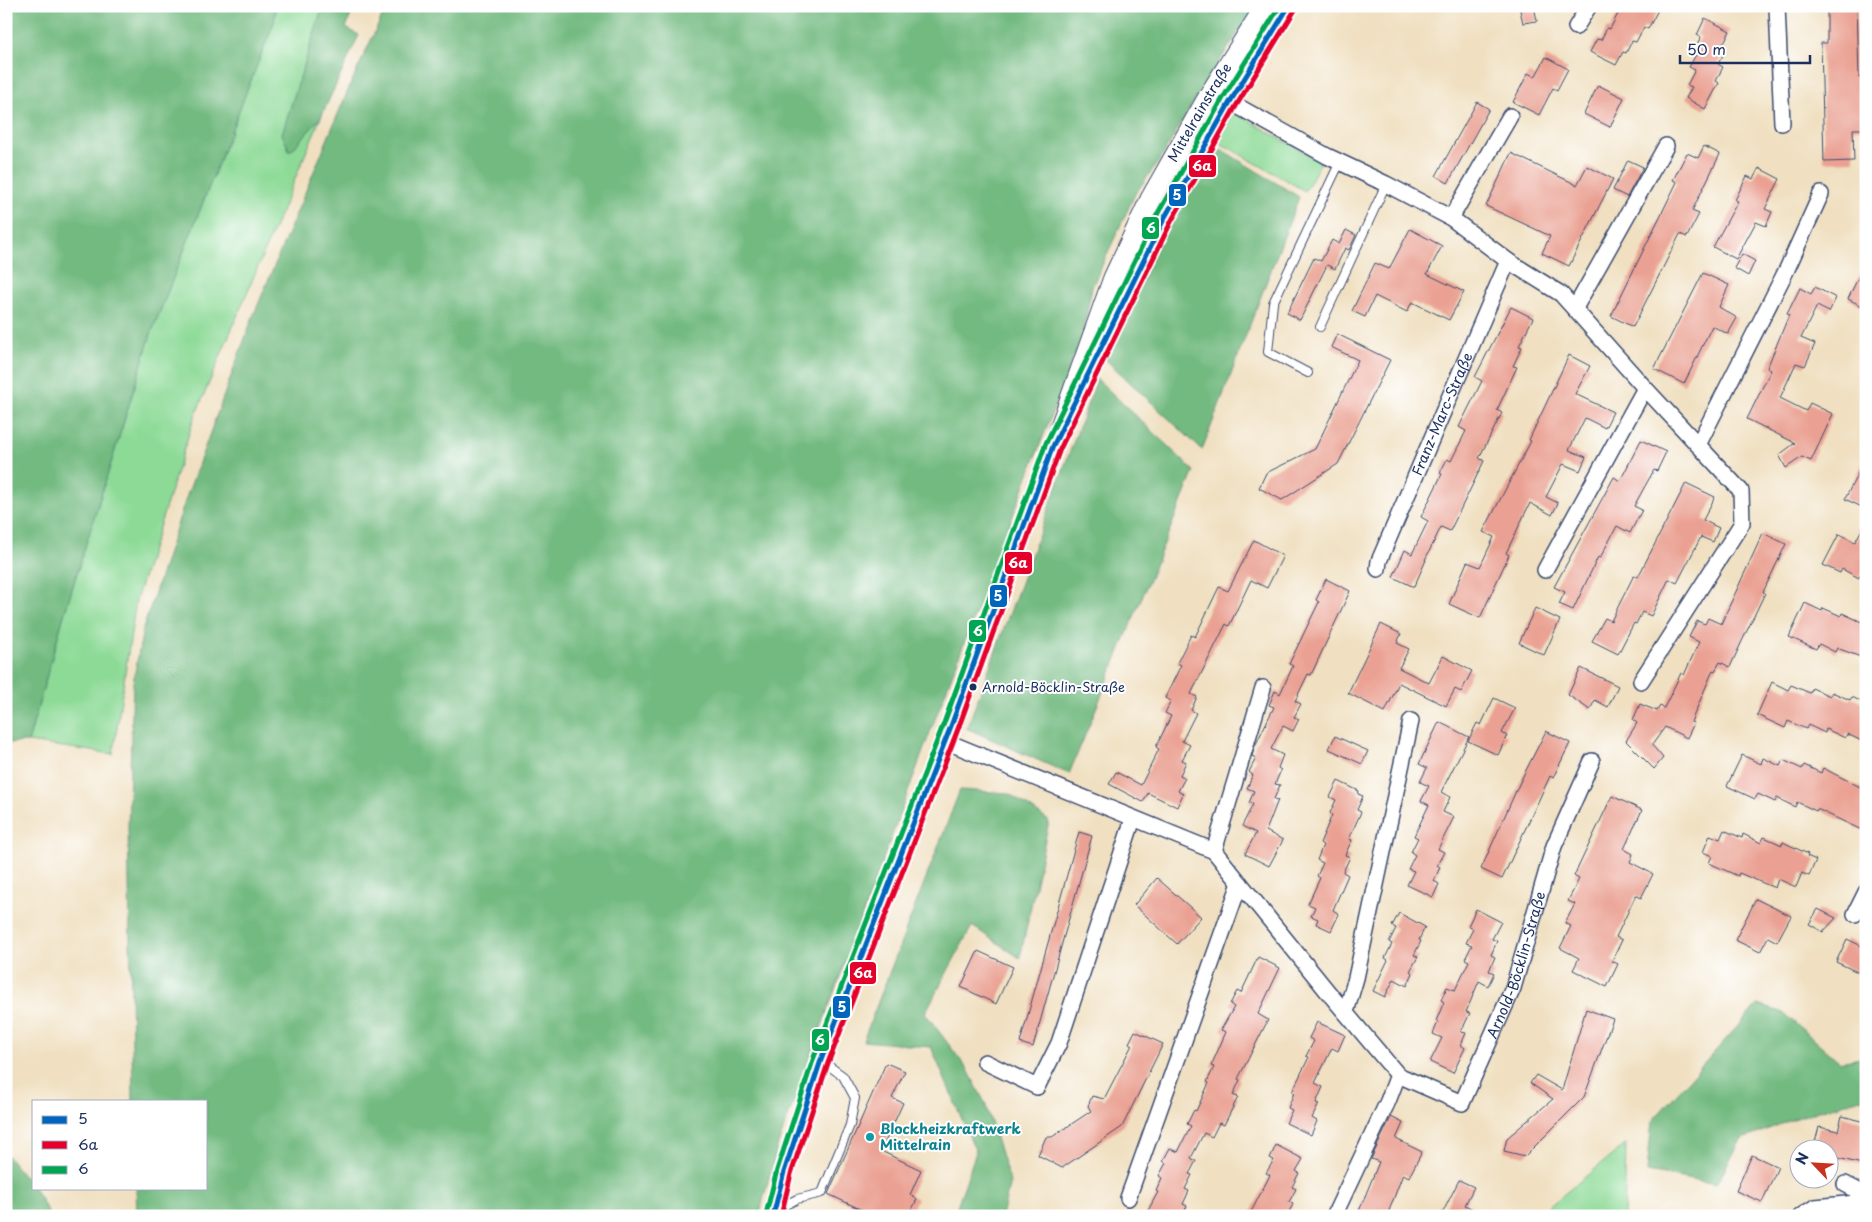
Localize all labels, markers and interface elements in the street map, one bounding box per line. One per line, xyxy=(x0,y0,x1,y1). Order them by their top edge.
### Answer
scale bar xyxy=(1680,32,1810,64)
text: 50 m xyxy=(1687,37,1726,60)
street label: Mittelrainstraße xyxy=(1162,59,1236,166)
line badge: 6a xyxy=(1188,154,1217,178)
text: 6a xyxy=(1192,155,1212,176)
line badge: 5 xyxy=(1168,183,1187,207)
text: 5 xyxy=(1173,184,1182,205)
line badge: 6 xyxy=(1141,216,1160,240)
text: 6 xyxy=(1146,217,1156,238)
street label: Franz-Marc-Straße xyxy=(1406,349,1477,479)
line badge: 6a xyxy=(1004,551,1033,575)
text: 6a xyxy=(1008,552,1028,573)
line badge: 5 xyxy=(989,584,1008,608)
text: 5 xyxy=(994,585,1003,606)
line badge: 6 xyxy=(968,619,987,643)
text: 6 xyxy=(973,620,983,641)
place label: Arnold-Böcklin-Straße xyxy=(982,677,1125,696)
marker: Arnold-Böcklin-Straße xyxy=(968,682,978,692)
street label: Arnold-Böcklin-Straße xyxy=(1481,889,1550,1042)
line badge: 6a xyxy=(849,961,877,985)
text: 6a xyxy=(853,962,873,983)
line badge: 5 xyxy=(832,995,851,1019)
text: 5 xyxy=(838,996,847,1017)
line badge: 6 xyxy=(811,1028,830,1052)
text: 6 xyxy=(815,1029,825,1050)
legend xyxy=(32,1100,208,1190)
text: 5 xyxy=(78,1106,88,1129)
place label: Blockheizkraftwerk Mittelrain xyxy=(880,1118,1022,1155)
marker: Blockheizkraftwerk Mittelrain xyxy=(864,1131,876,1143)
text: 6a xyxy=(78,1132,99,1155)
north arrow xyxy=(1790,1140,1840,1190)
text: N xyxy=(1790,1149,1814,1168)
text: 6 xyxy=(78,1156,89,1179)

